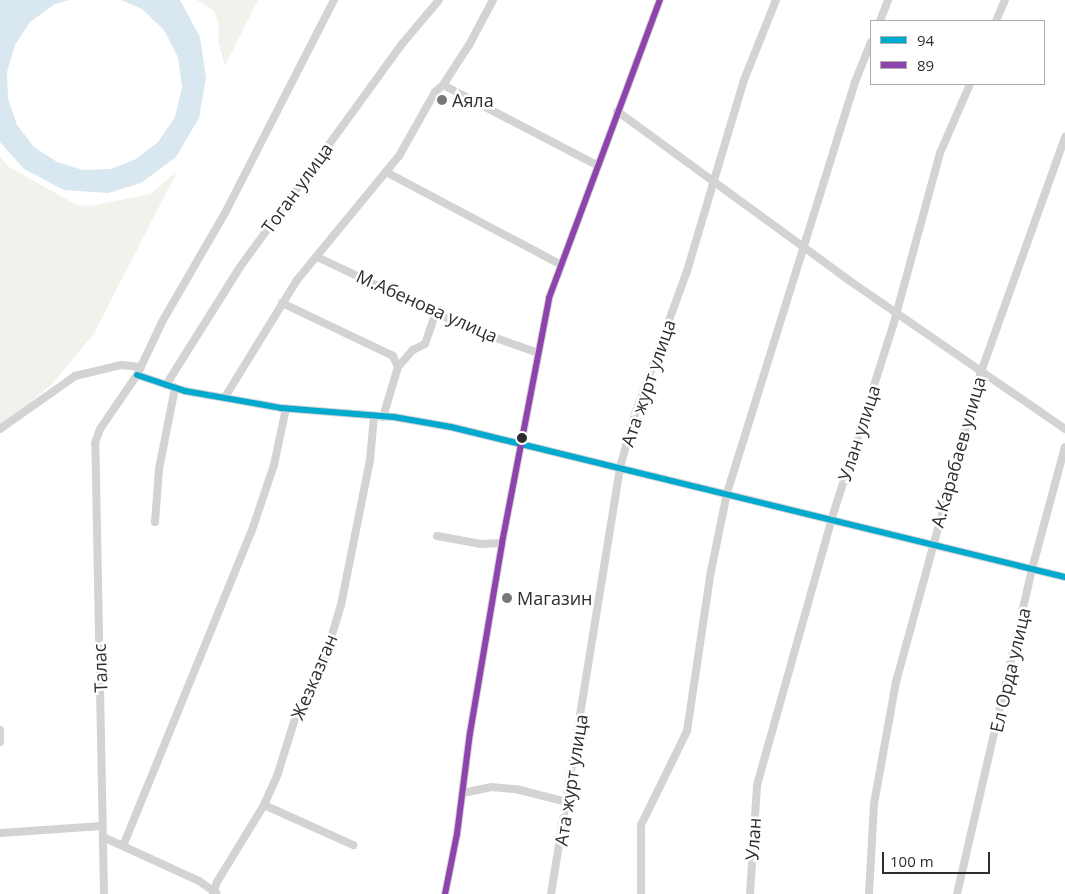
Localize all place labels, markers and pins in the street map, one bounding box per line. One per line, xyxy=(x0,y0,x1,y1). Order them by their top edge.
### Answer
place label: Аяла xyxy=(452,89,494,111)
marker: Аяла xyxy=(436,94,448,106)
unlabelled marker xyxy=(517,433,527,443)
place label: Магазин xyxy=(517,587,592,609)
marker: Магазин xyxy=(501,592,513,604)

